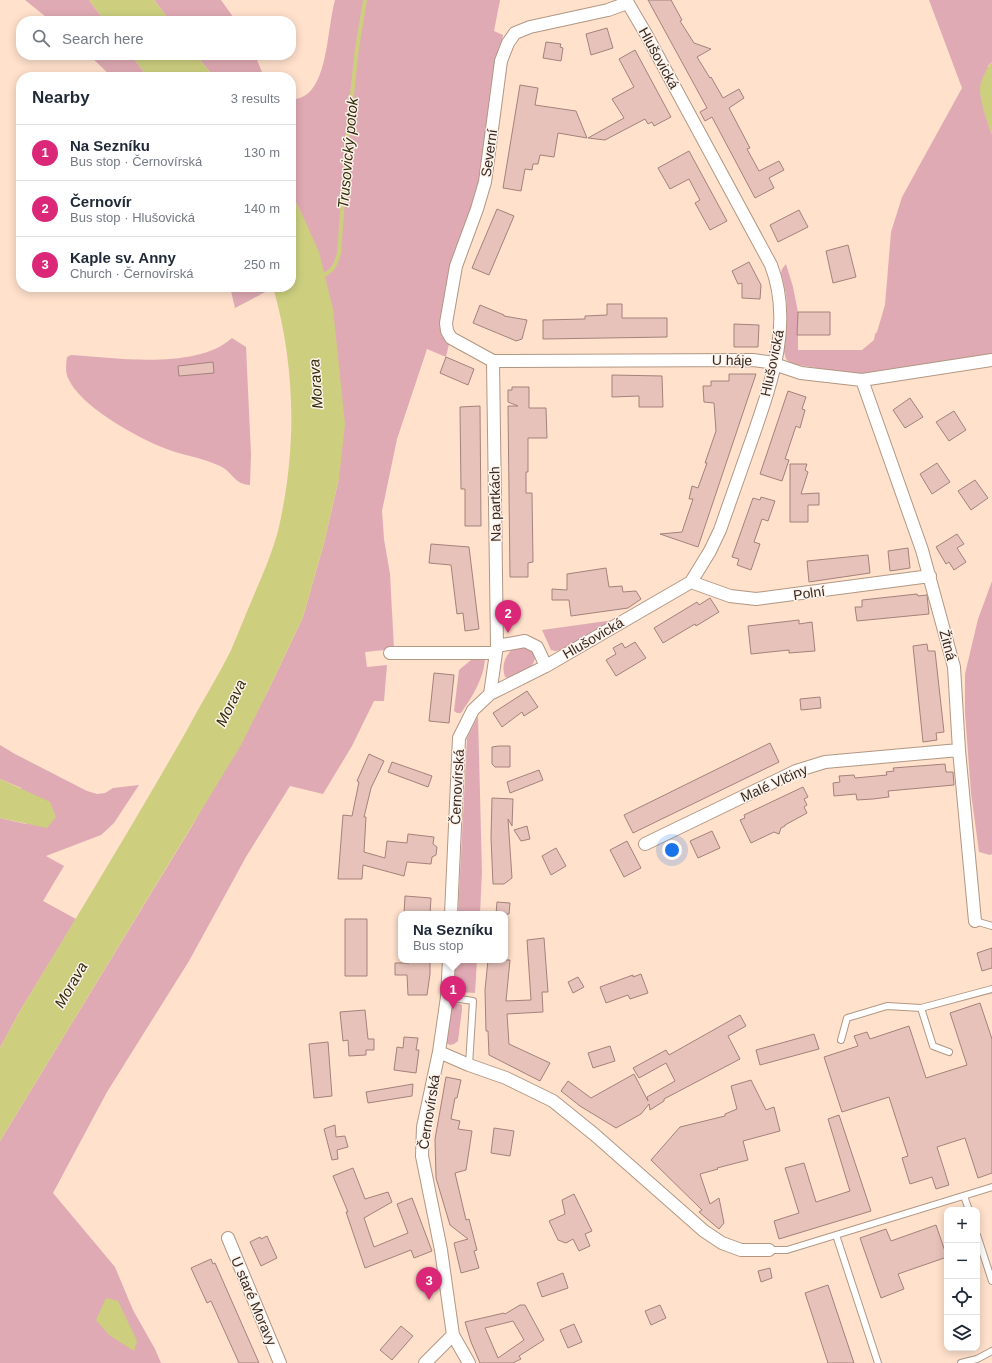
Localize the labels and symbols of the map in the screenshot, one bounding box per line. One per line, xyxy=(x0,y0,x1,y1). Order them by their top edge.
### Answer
street label: Hlušovická xyxy=(636,25,683,92)
water label: Trusovický potok xyxy=(334,95,361,209)
street label: Severní xyxy=(478,128,500,178)
street label: Hlušovická xyxy=(757,328,787,398)
street label: U háje xyxy=(712,352,753,368)
water label: Morava xyxy=(305,358,326,410)
street label: Na partkách xyxy=(486,466,504,542)
street label: Polní xyxy=(792,583,826,603)
pin: 2 xyxy=(495,600,521,633)
street label: Hlušovická xyxy=(560,614,626,662)
street label: Žitná xyxy=(936,628,960,662)
water label: Morava xyxy=(212,677,249,729)
street label: Černovírská xyxy=(447,749,467,825)
street label: Malé Vlčiny xyxy=(738,761,810,805)
your location xyxy=(662,840,682,860)
water label: Morava xyxy=(51,959,90,1011)
pin: 1 xyxy=(440,976,466,1009)
street label: Černovírská xyxy=(415,1073,443,1151)
street label: U staré Moravy xyxy=(228,1254,280,1348)
pin: 3 xyxy=(416,1267,442,1300)

